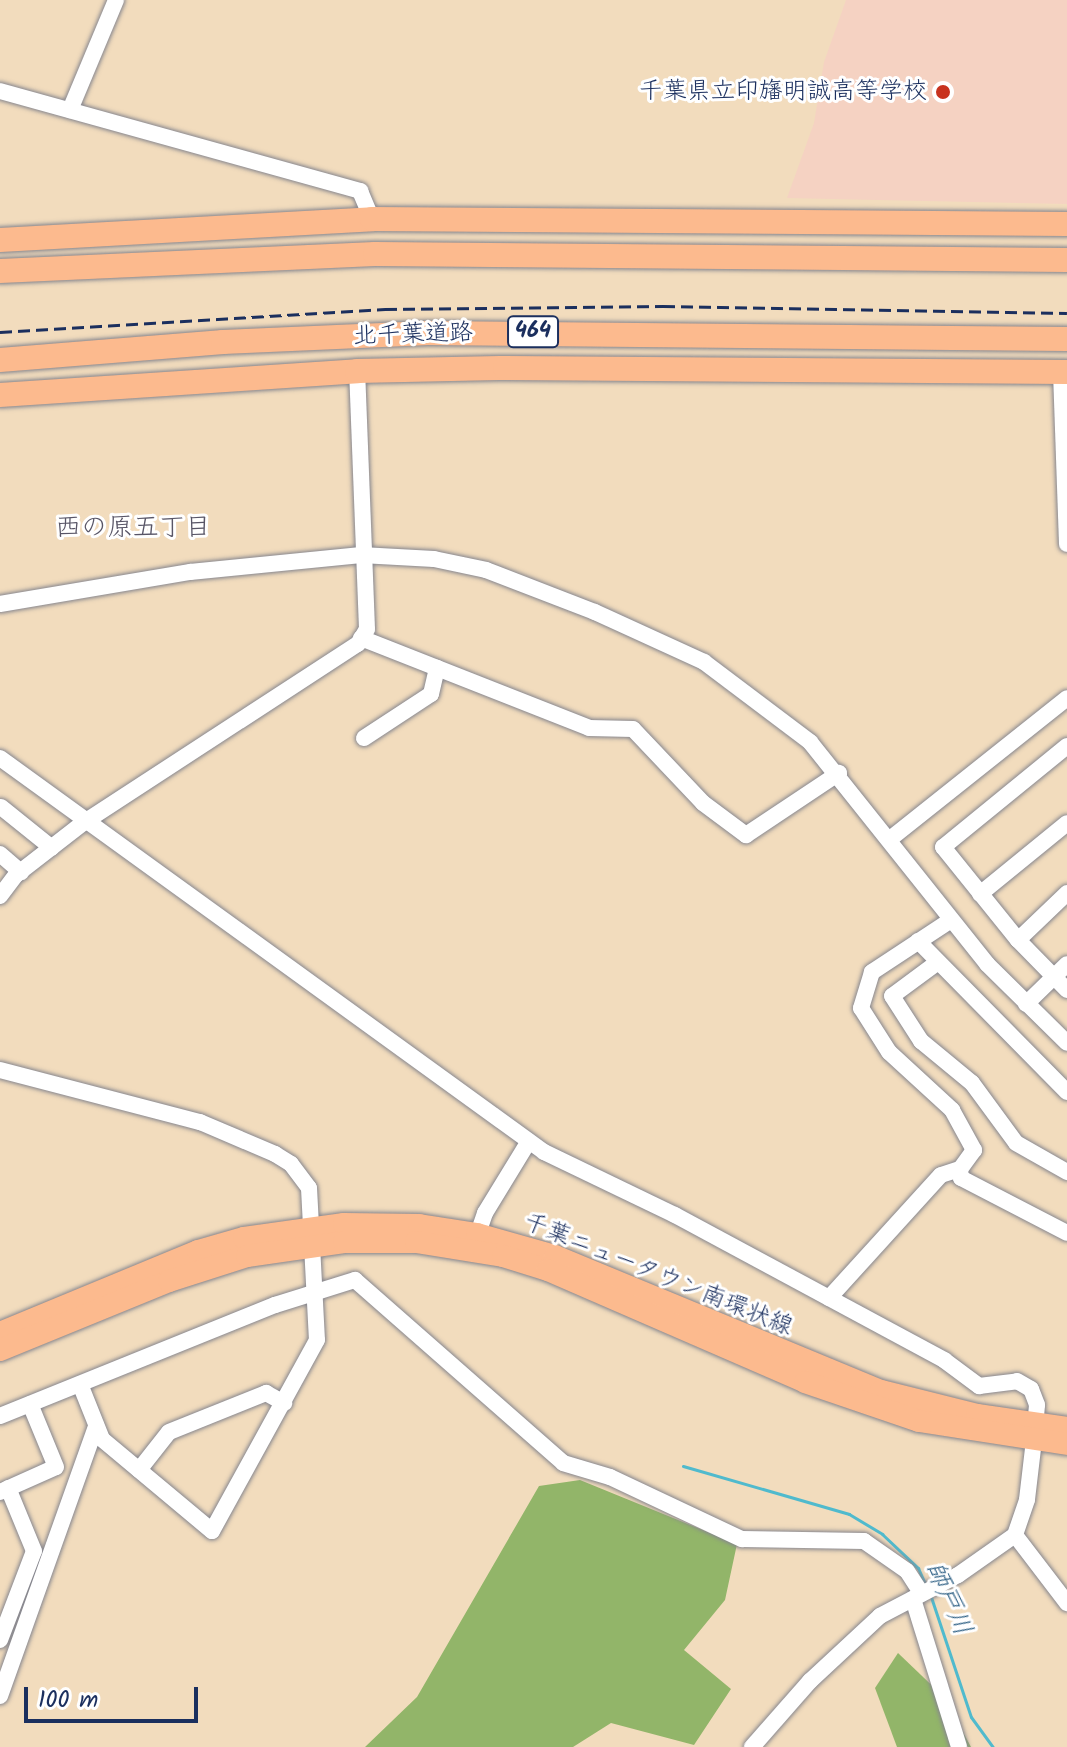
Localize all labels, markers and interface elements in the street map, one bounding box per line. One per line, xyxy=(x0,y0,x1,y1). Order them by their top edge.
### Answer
place label: 千葉県立印旛明誠高等学校 xyxy=(639,78,927,106)
marker: 千葉県立印旛明誠高等学校 xyxy=(934,83,952,101)
road number: 464 xyxy=(507,314,559,350)
street label: 北千葉道路 xyxy=(353,319,473,351)
district label: 西の原五丁目 xyxy=(55,513,211,545)
street label: 千葉ニュータウン南環状線 xyxy=(519,1208,797,1342)
water label: 師戸川 xyxy=(917,1557,977,1641)
scale bar xyxy=(28,1671,202,1721)
text: 100 m xyxy=(38,1681,98,1720)

